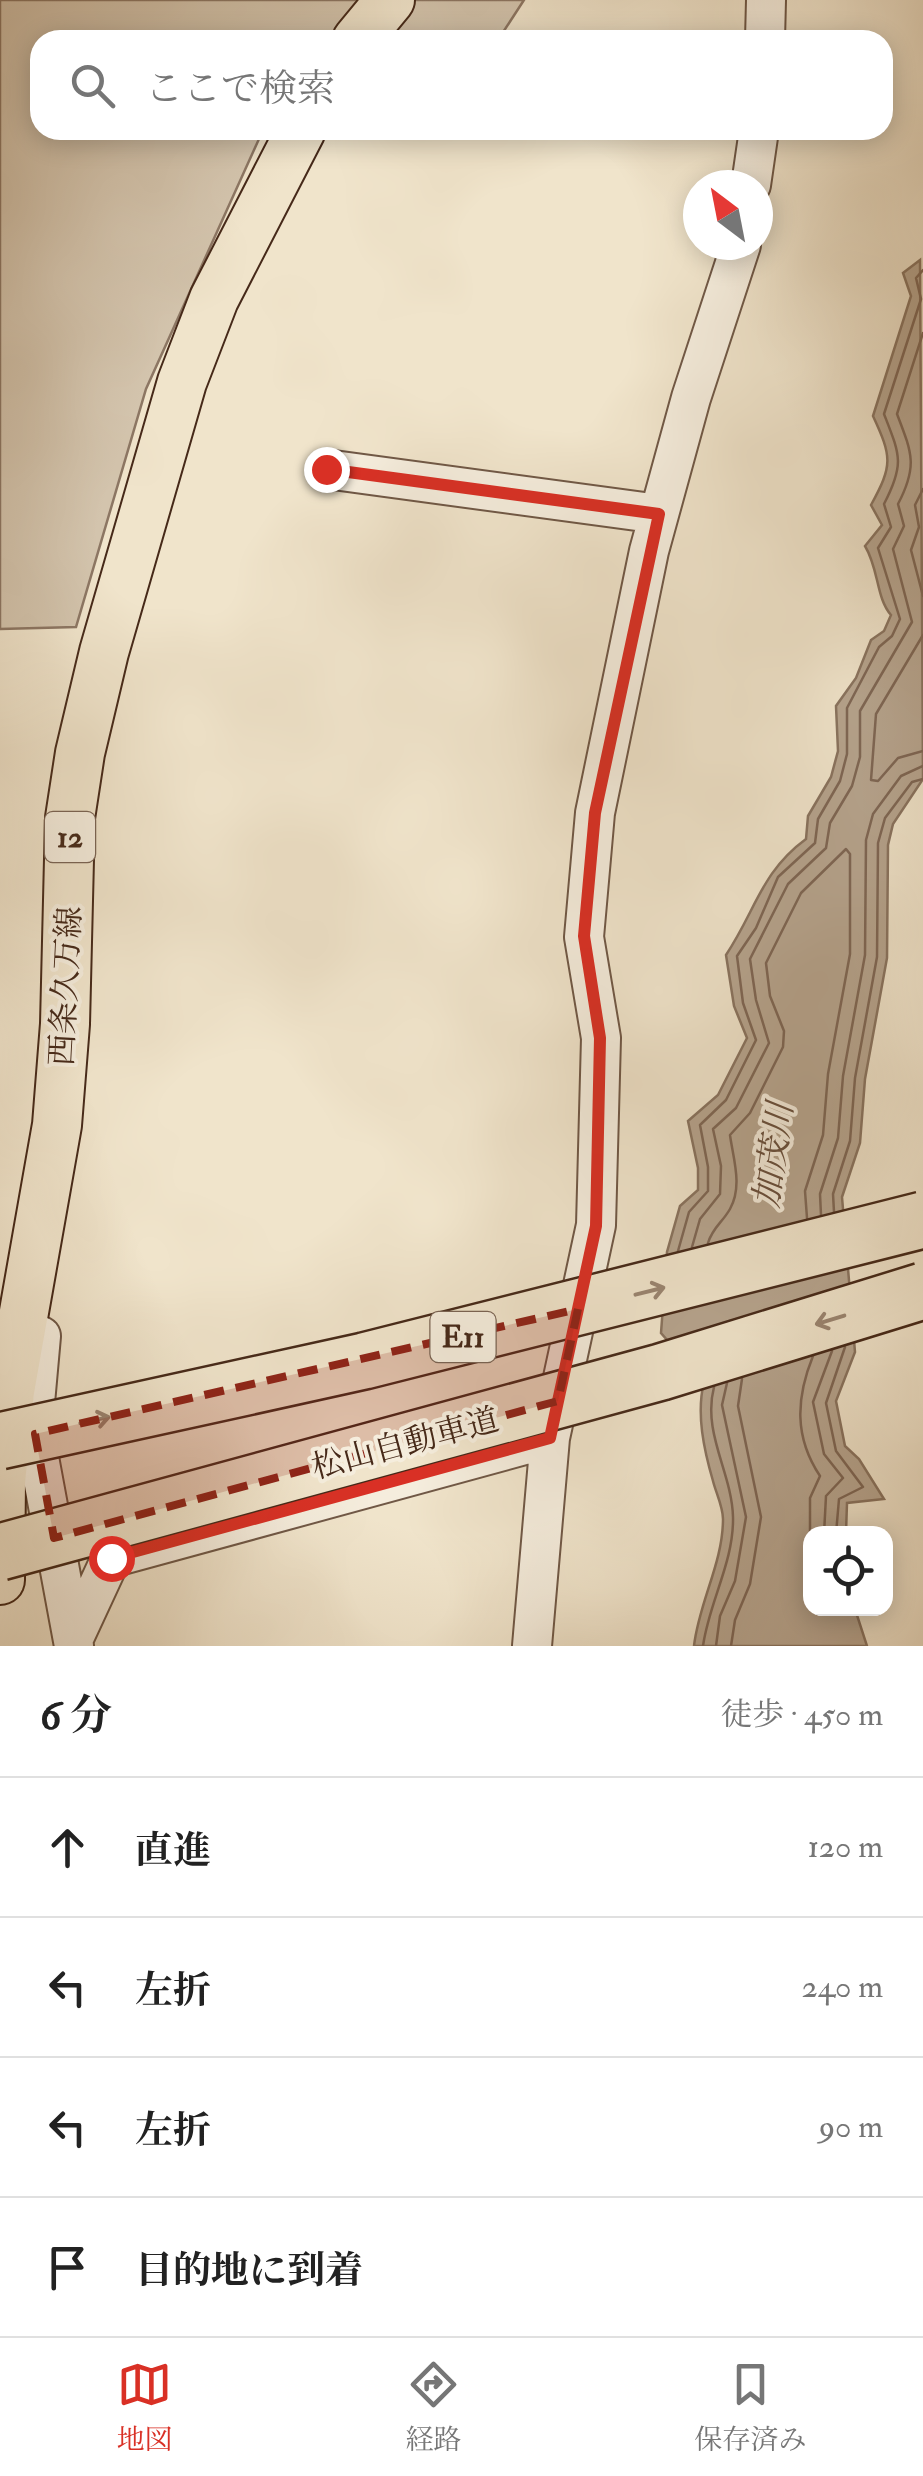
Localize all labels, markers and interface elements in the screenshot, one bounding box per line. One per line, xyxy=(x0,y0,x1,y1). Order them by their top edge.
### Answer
search box xyxy=(30,30,893,140)
icon: search xyxy=(65,58,120,113)
text: ここで検索 xyxy=(145,65,335,113)
north arrow xyxy=(683,170,773,260)
route end xyxy=(304,447,350,493)
road number: 12 xyxy=(45,812,95,862)
street label: 西条久万線 xyxy=(42,905,90,1067)
water label: 加茂川 xyxy=(745,1096,804,1210)
one-way arrow xyxy=(634,1281,665,1300)
road number: E11 xyxy=(430,1312,496,1362)
one-way arrow xyxy=(815,1312,846,1330)
street label: 松山自動車道 xyxy=(307,1400,503,1488)
one-way arrow xyxy=(78,1410,110,1428)
map controls xyxy=(803,1526,893,1616)
button: locate xyxy=(803,1526,893,1616)
route start xyxy=(89,1536,135,1582)
text: 6 分 xyxy=(40,1690,112,1742)
text: 徒歩 · 450 m xyxy=(720,1695,883,1735)
icon: ahead xyxy=(40,1820,95,1875)
text: 直進 xyxy=(135,1827,211,1875)
text: 120 m xyxy=(807,1827,883,1867)
icon: left xyxy=(40,1960,95,2015)
text: 左折 xyxy=(135,1967,211,2015)
text: 240 m xyxy=(802,1967,883,2007)
icon: left xyxy=(40,2100,95,2155)
text: 左折 xyxy=(135,2107,211,2155)
text: 90 m xyxy=(819,2107,883,2147)
icon: arrive xyxy=(40,2240,95,2295)
text: 目的地に到着 xyxy=(135,2247,363,2295)
tab: 地図 xyxy=(116,2357,173,2458)
tab: 経路 xyxy=(405,2357,462,2458)
tab: 保存済み xyxy=(694,2357,807,2458)

